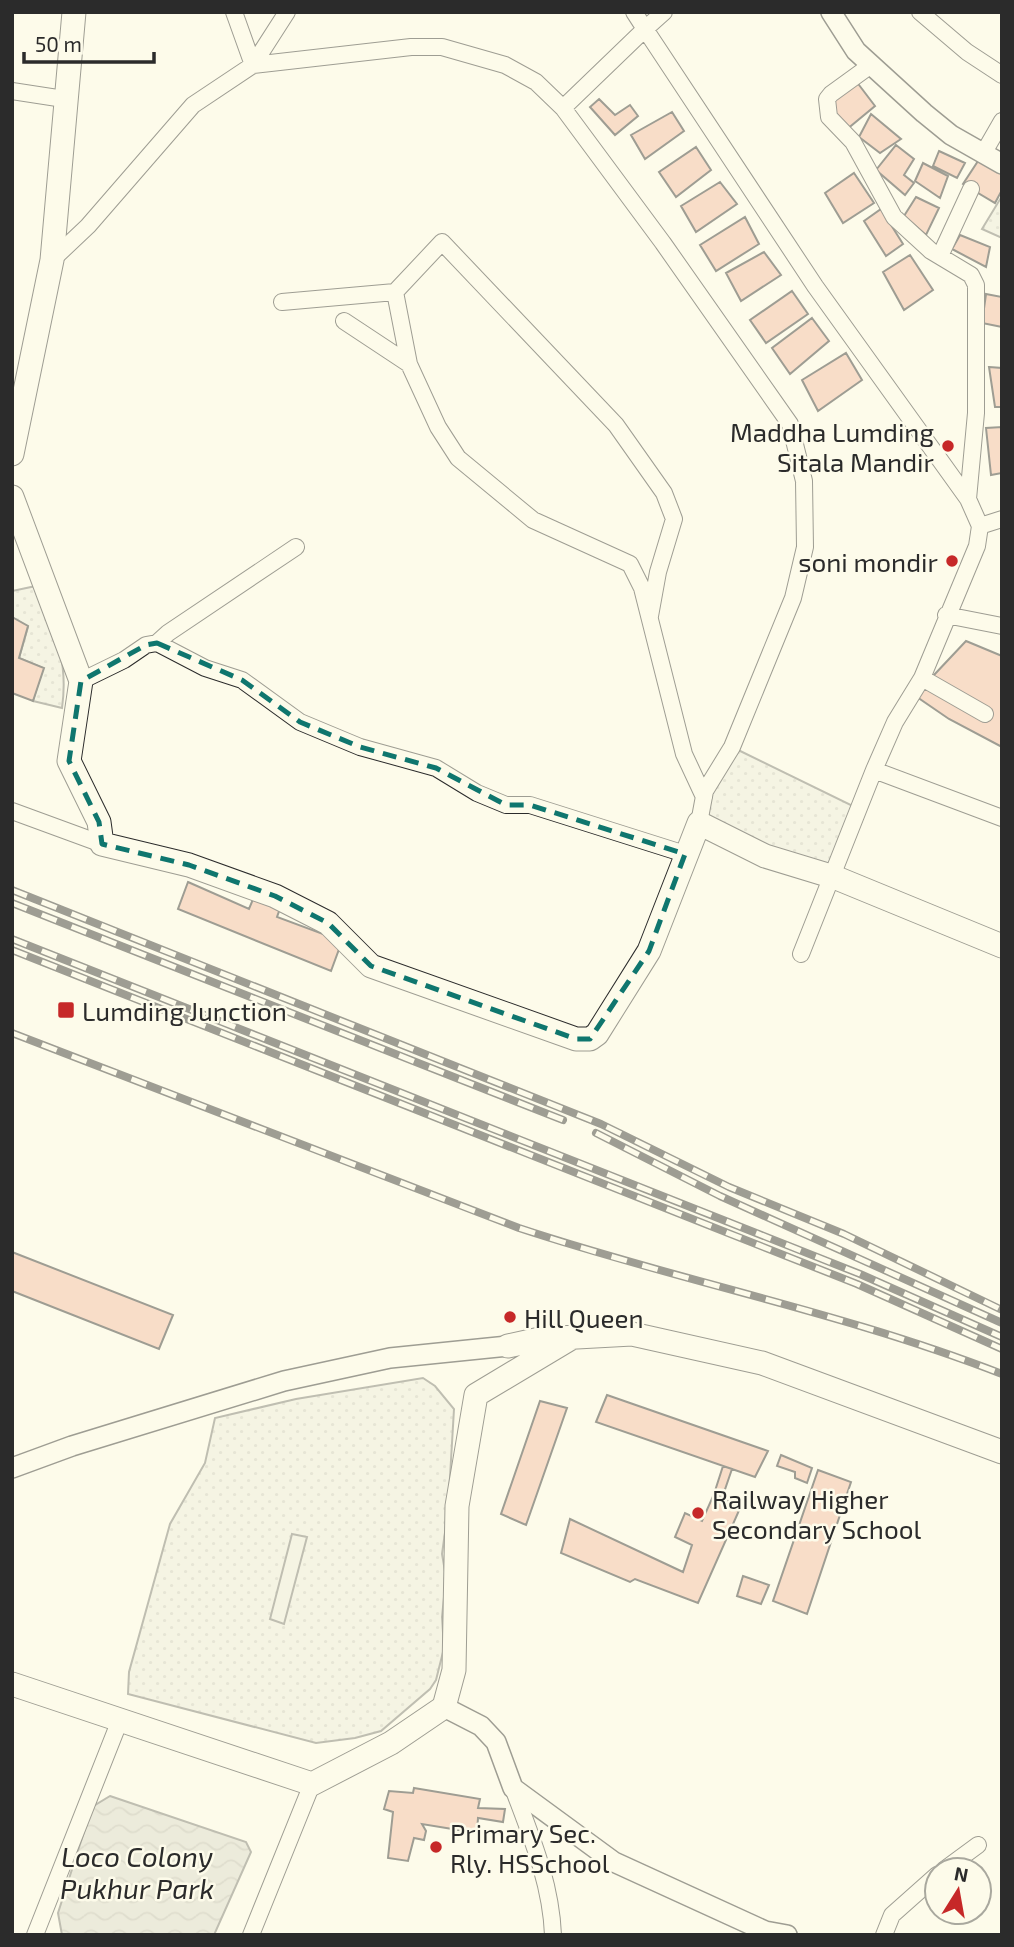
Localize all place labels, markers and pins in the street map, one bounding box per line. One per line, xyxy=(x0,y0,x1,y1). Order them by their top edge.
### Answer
place label: Maddha Lumding Sitala Mandir xyxy=(730,416,934,477)
marker: Maddha Lumding Sitala Mandir xyxy=(940,438,956,454)
place label: soni mondir xyxy=(798,546,938,577)
marker: soni mondir xyxy=(944,553,960,569)
place label: Lumding Junction xyxy=(82,995,287,1026)
marker: Lumding Junction xyxy=(56,1000,76,1020)
place label: Hill Queen xyxy=(524,1302,644,1333)
marker: Hill Queen xyxy=(502,1309,518,1325)
place label: Railway Higher Secondary School xyxy=(712,1483,921,1544)
marker: Railway Higher Secondary School xyxy=(690,1505,706,1521)
place label: Primary Sec. Rly. HSSchool xyxy=(450,1817,610,1878)
marker: Primary Sec. Rly. HSSchool xyxy=(428,1839,444,1855)

